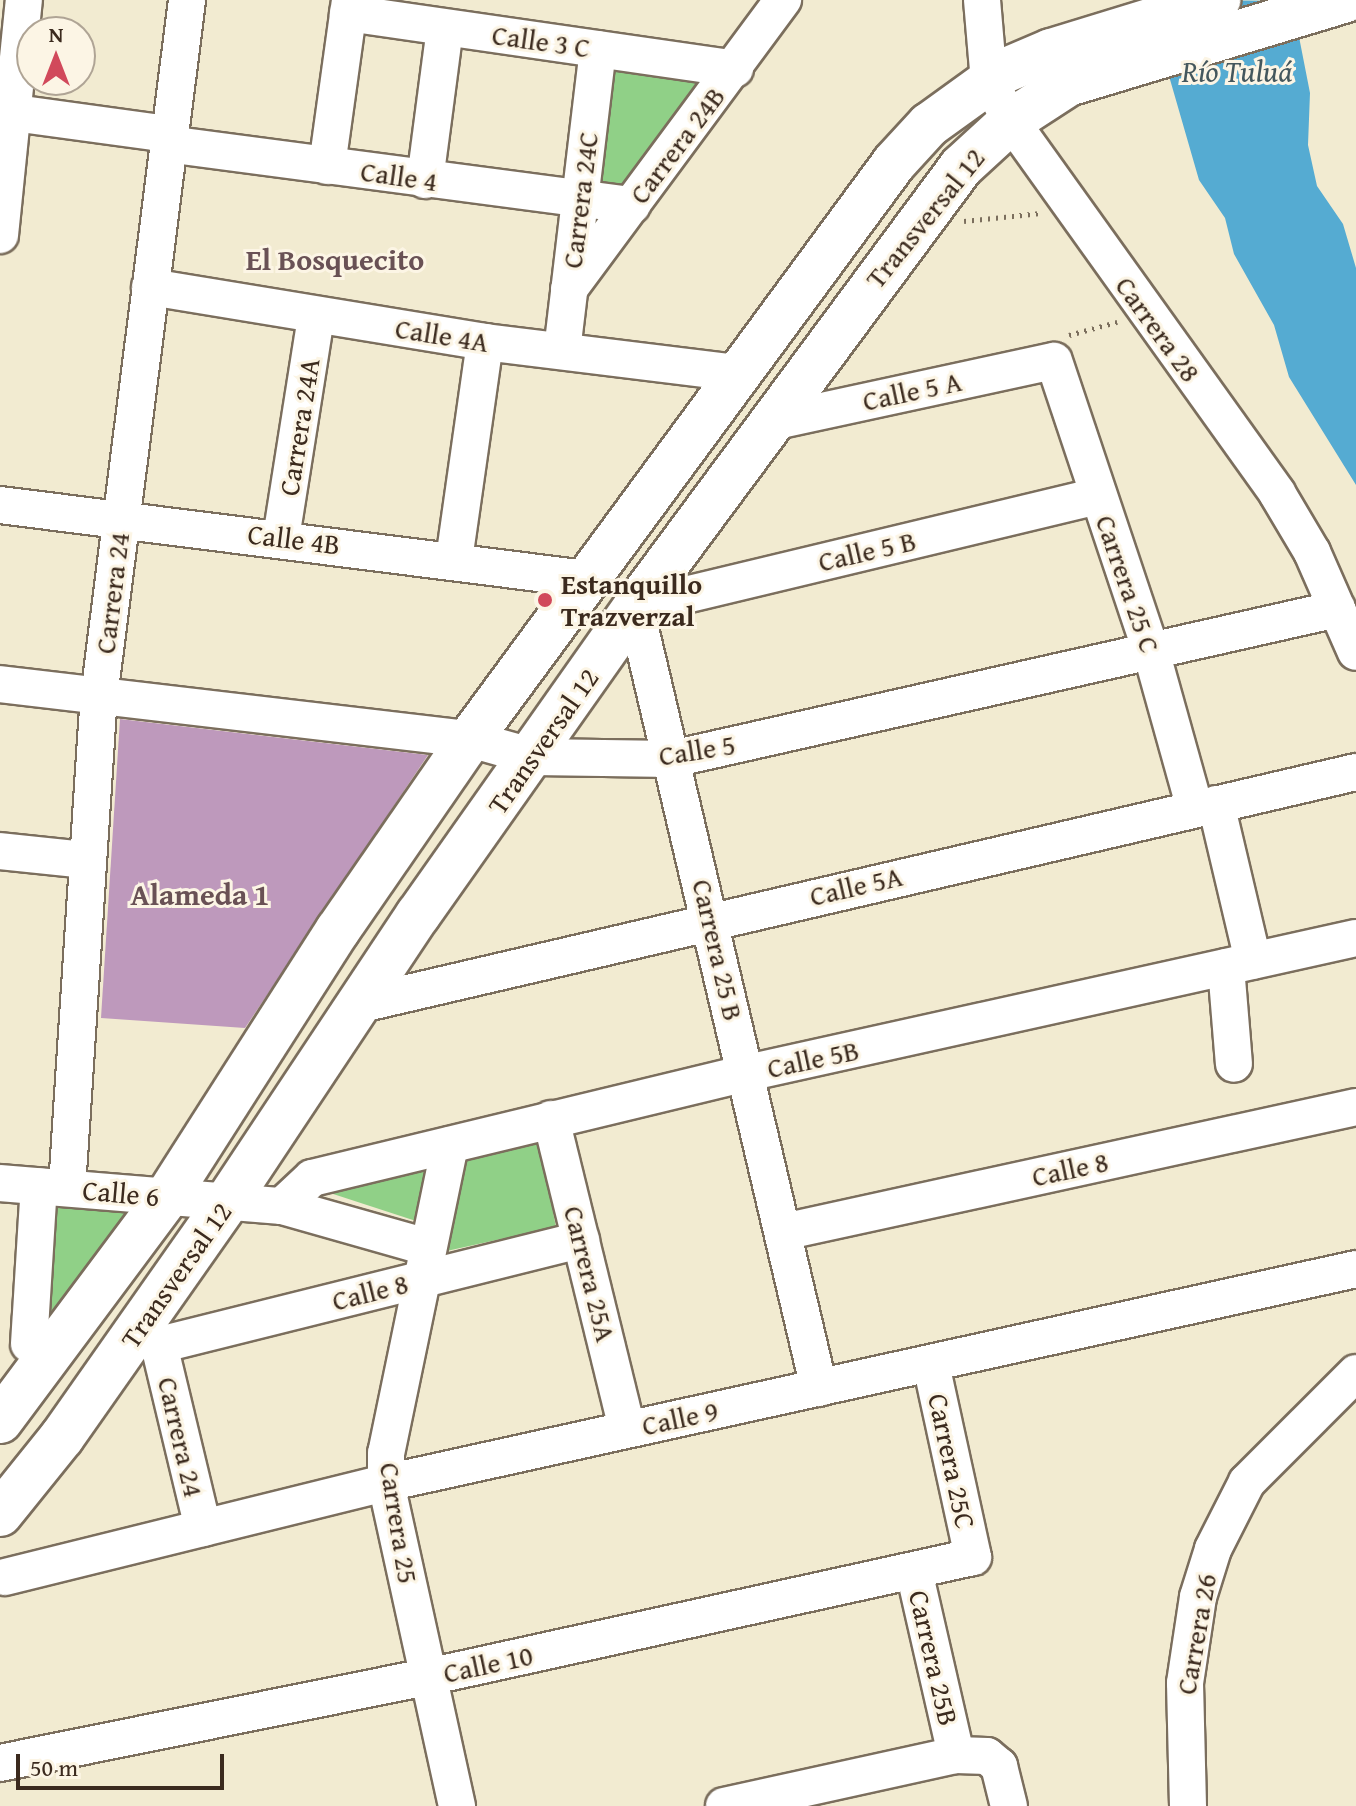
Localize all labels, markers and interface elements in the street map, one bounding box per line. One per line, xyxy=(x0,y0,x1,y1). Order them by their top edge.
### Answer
north arrow xyxy=(16,16,96,96)
text: N xyxy=(49,18,63,50)
street label: Calle 3 C xyxy=(490,18,592,64)
water label: Río Tuluá xyxy=(1182,53,1292,89)
street label: Carrera 24B xyxy=(622,80,732,210)
street label: Carrera 24C xyxy=(555,130,605,270)
street label: Transversal 12 xyxy=(858,141,992,295)
street label: Calle 4 xyxy=(359,154,439,198)
district label: El Bosquecito xyxy=(246,241,424,277)
street label: Carrera 28 xyxy=(1109,270,1207,388)
street label: Calle 4A xyxy=(393,311,491,359)
street label: Carrera 24A xyxy=(272,356,326,498)
street label: Calle 5 A xyxy=(860,364,964,418)
street label: Carrera 25 C xyxy=(1089,511,1167,657)
street label: Calle 4B xyxy=(246,517,342,561)
street label: Calle 5 B xyxy=(815,523,919,579)
street label: Carrera 24 xyxy=(88,530,136,656)
place label: Estanquillo Trazverzal xyxy=(561,567,702,633)
marker: Estanquillo Trazverzal xyxy=(536,591,554,609)
street label: Transversal 12 xyxy=(480,662,606,820)
street label: Calle 5 xyxy=(656,727,738,773)
street label: Calle 5A xyxy=(806,859,906,913)
district label: Alameda 1 xyxy=(130,876,270,912)
street label: Carrera 25 B xyxy=(685,876,751,1024)
street label: Calle 5B xyxy=(764,1033,862,1085)
street label: Calle 8 xyxy=(1029,1145,1111,1193)
street label: Calle 6 xyxy=(81,1173,161,1213)
street label: Transversal 12 xyxy=(113,1196,239,1354)
street label: Carrera 25A xyxy=(557,1203,623,1345)
street label: Calle 8 xyxy=(329,1266,411,1318)
street label: Carrera 24 xyxy=(151,1374,211,1500)
street label: Carrera 25C xyxy=(921,1390,983,1532)
street label: Calle 9 xyxy=(639,1394,721,1442)
street label: Carrera 25 xyxy=(373,1460,425,1586)
street label: Carrera 26 xyxy=(1169,1571,1223,1697)
street label: Carrera 25B xyxy=(902,1587,966,1729)
street label: Calle 10 xyxy=(440,1638,536,1690)
scale bar xyxy=(20,1738,228,1788)
text: 50 m xyxy=(30,1750,78,1785)

